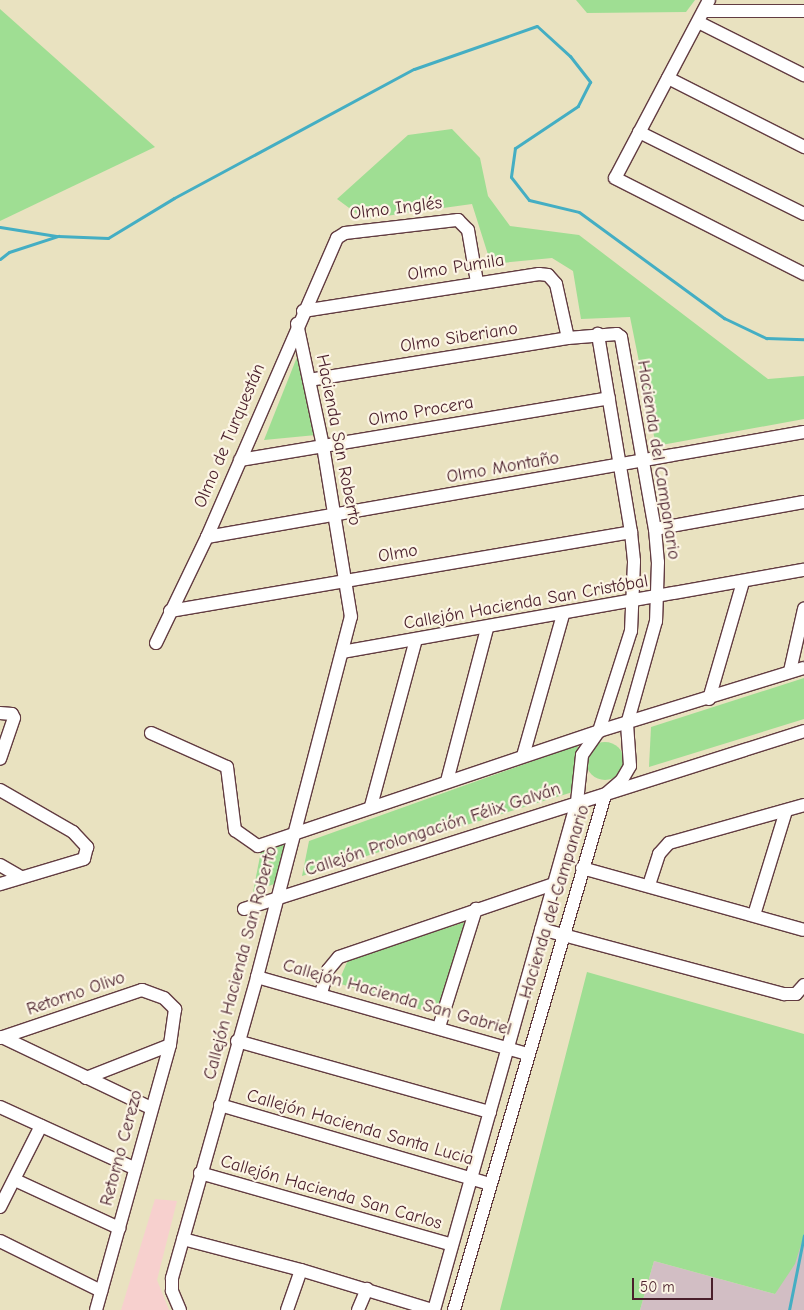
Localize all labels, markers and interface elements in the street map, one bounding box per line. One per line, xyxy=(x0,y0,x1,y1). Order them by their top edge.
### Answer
street label: Olmo Inglés xyxy=(349,193,443,225)
street label: Olmo Pumila xyxy=(406,250,506,286)
street label: Olmo Siberiano xyxy=(399,318,519,358)
street label: Hacienda San Roberto xyxy=(311,353,365,527)
street label: Hacienda del Campanario xyxy=(632,359,684,561)
street label: Olmo de Turquestán xyxy=(190,361,270,511)
street label: Olmo Procera xyxy=(367,392,475,432)
street label: Olmo Montaño xyxy=(445,447,561,489)
street label: Olmo xyxy=(376,540,420,568)
street label: Callejón Hacienda San Cristóbal xyxy=(402,571,650,635)
street label: Callejón Prolongación Félix Galván xyxy=(303,778,563,882)
street label: Hacienda del Campanario xyxy=(515,803,595,1001)
street label: Callejón Hacienda San Roberto xyxy=(199,844,283,1082)
street label: Callejón Hacienda San Gabriel xyxy=(280,955,514,1041)
street label: Retorno Olivo xyxy=(24,967,128,1021)
street label: Callejón Hacienda Santa Lucia xyxy=(244,1085,476,1171)
street label: Retorno Cerezo xyxy=(96,1088,148,1208)
street label: Callejón Hacienda San Carlos xyxy=(218,1151,444,1235)
scale bar xyxy=(634,1268,715,1300)
text: 50 m xyxy=(640,1278,675,1296)

